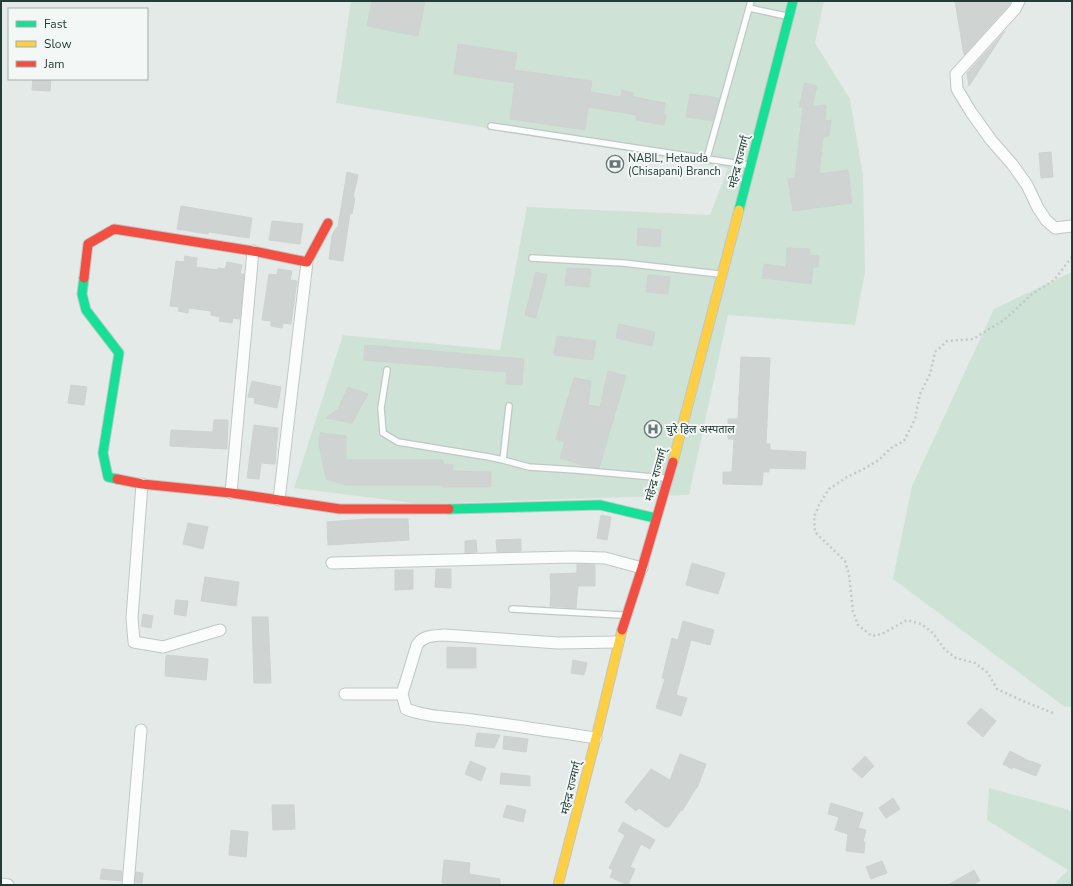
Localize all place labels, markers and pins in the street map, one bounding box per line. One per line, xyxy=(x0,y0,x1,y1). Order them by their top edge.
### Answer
place label: NABIL, Hetauda (Chisapani) Branch xyxy=(628,151,721,179)
bank icon: NABIL, Hetauda (Chisapani) Branch xyxy=(605,154,625,174)
hospital icon: चुरे हिल अस्पताल xyxy=(643,419,663,439)
place label: चुरे हिल अस्पताल xyxy=(666,422,735,437)

